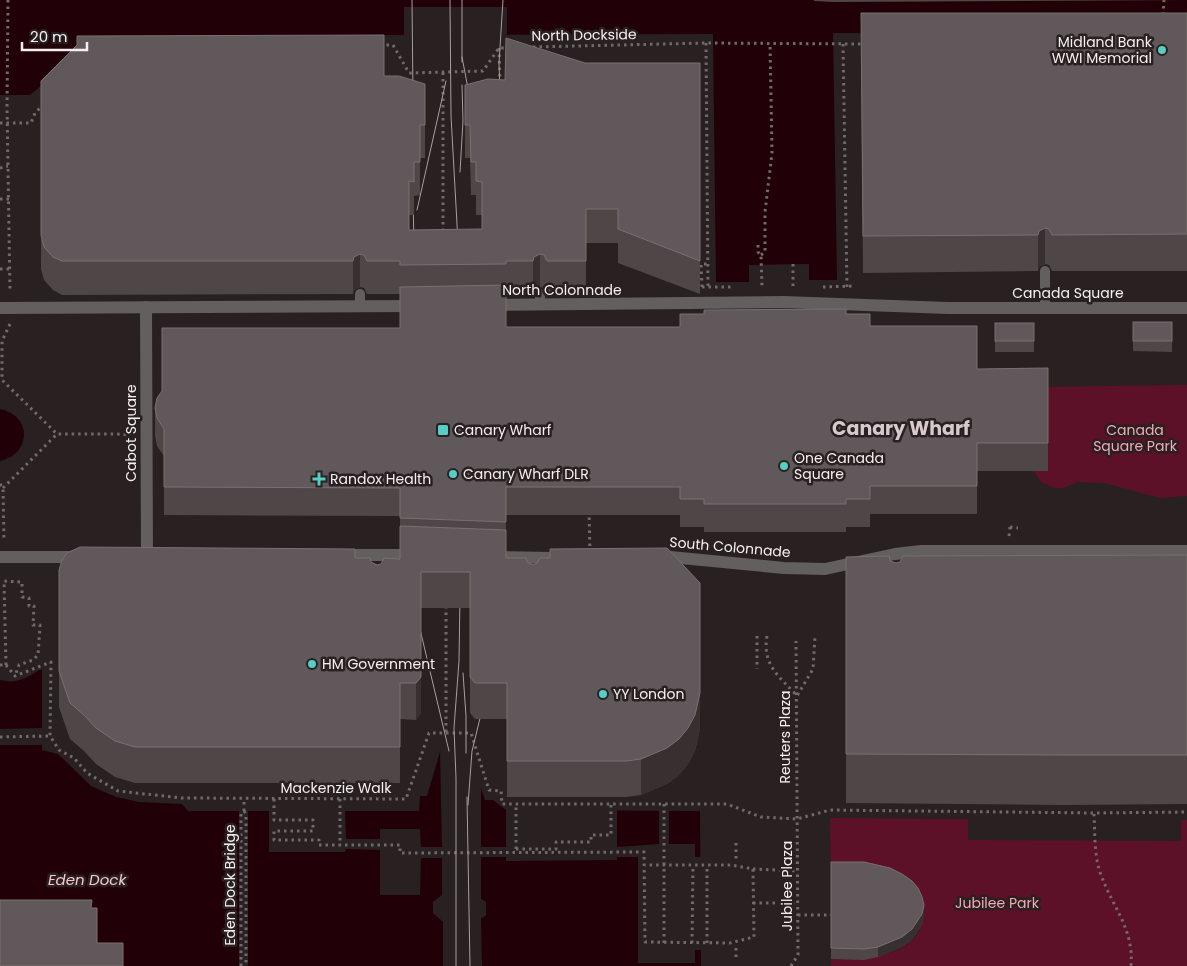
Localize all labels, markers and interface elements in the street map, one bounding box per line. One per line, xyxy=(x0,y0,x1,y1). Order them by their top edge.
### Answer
scale bar xyxy=(22,20,88,52)
street label: North Dockside xyxy=(531,24,637,46)
text: 20 m xyxy=(30,26,68,47)
place label: Midland Bank WWI Memorial xyxy=(1052,32,1153,68)
marker: Midland Bank WWI Memorial xyxy=(1156,44,1168,56)
street label: North Colonnade xyxy=(502,280,622,300)
street label: Canada Square xyxy=(1012,283,1124,303)
street label: Cabot Square xyxy=(121,384,141,482)
district label: Canary Wharf xyxy=(832,415,970,442)
place label: Canary Wharf xyxy=(454,420,552,440)
park label: Canada Square Park xyxy=(1093,420,1178,456)
marker: Canary Wharf xyxy=(436,423,450,437)
place label: One Canada Square xyxy=(794,448,884,484)
marker: One Canada Square xyxy=(778,460,790,472)
place label: Canary Wharf DLR xyxy=(463,464,589,484)
marker: Canary Wharf DLR xyxy=(447,468,459,480)
place label: Randox Health xyxy=(330,469,431,489)
marker: Randox Health xyxy=(312,472,326,486)
street label: South Colonnade xyxy=(669,532,792,562)
place label: HM Government xyxy=(322,654,435,674)
marker: HM Government xyxy=(306,658,318,670)
place label: YY London xyxy=(613,684,684,704)
marker: YY London xyxy=(597,688,609,700)
street label: Reuters Plaza xyxy=(775,690,795,784)
street label: Mackenzie Walk xyxy=(281,778,392,798)
street label: Eden Dock Bridge xyxy=(220,824,240,946)
street label: Jubilee Plaza xyxy=(777,841,797,931)
water label: Eden Dock xyxy=(48,869,127,890)
park label: Jubilee Park xyxy=(955,893,1040,913)

